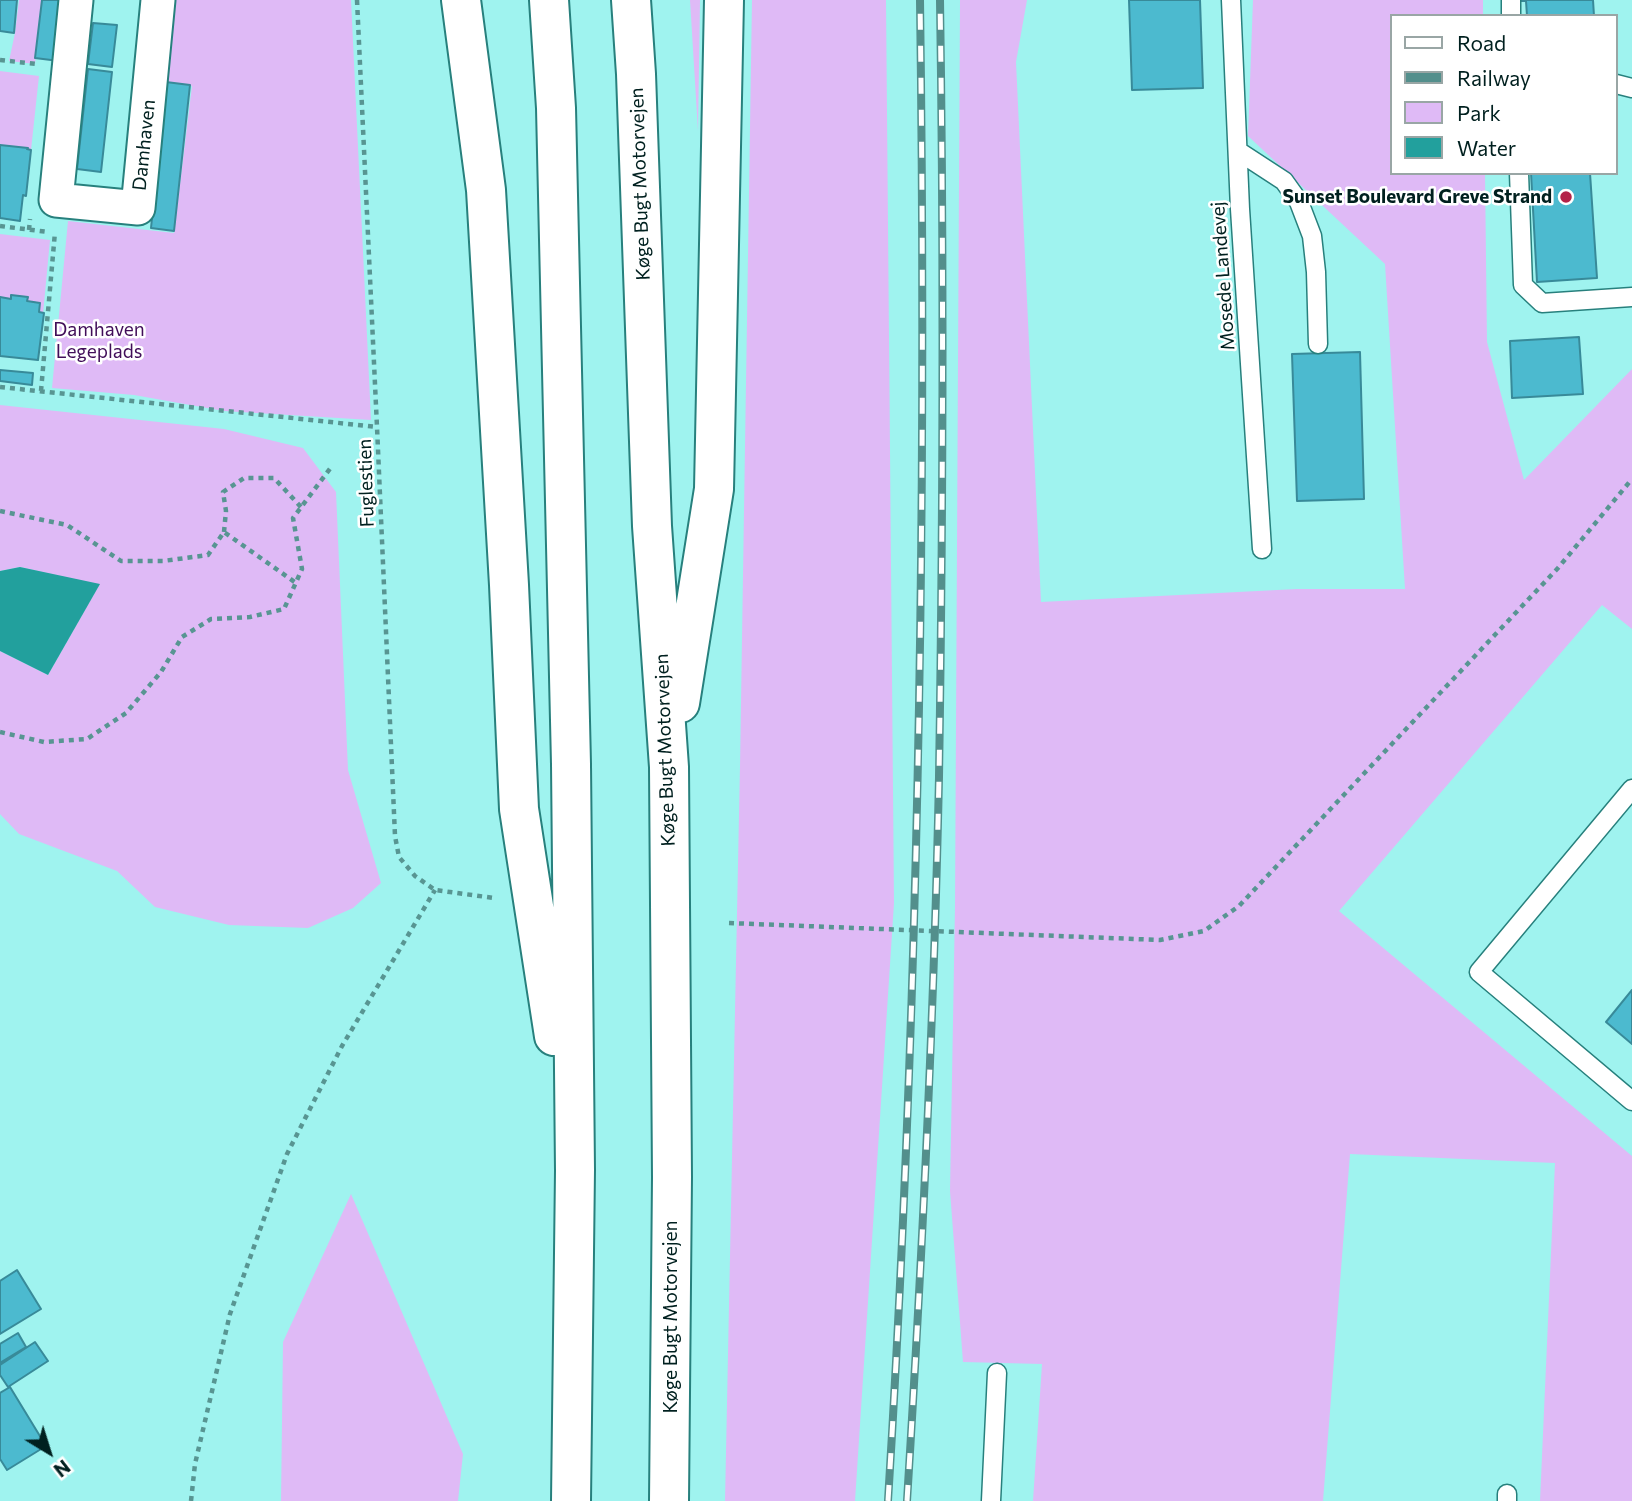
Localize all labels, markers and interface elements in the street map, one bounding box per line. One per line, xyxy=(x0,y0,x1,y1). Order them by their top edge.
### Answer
legend xyxy=(1390,14,1618,175)
text: Road xyxy=(1457,30,1506,55)
text: Railway xyxy=(1457,65,1531,90)
street label: Køge Bugt Motorvejen xyxy=(625,87,655,281)
street label: Damhaven xyxy=(128,98,160,192)
text: Park xyxy=(1457,100,1501,125)
text: Water xyxy=(1457,135,1516,160)
place label: Sunset Boulevard Greve Strand xyxy=(1283,186,1552,208)
marker: Sunset Boulevard Greve Strand xyxy=(1558,189,1574,205)
street label: Mosede Landevej xyxy=(1206,201,1240,351)
park label: Damhaven Legeplads xyxy=(53,319,145,363)
street label: Fuglestien xyxy=(353,438,379,528)
street label: Køge Bugt Motorvejen xyxy=(650,653,680,847)
street label: Køge Bugt Motorvejen xyxy=(660,1221,682,1413)
north arrow xyxy=(14,1417,84,1487)
text: N xyxy=(50,1455,75,1482)

